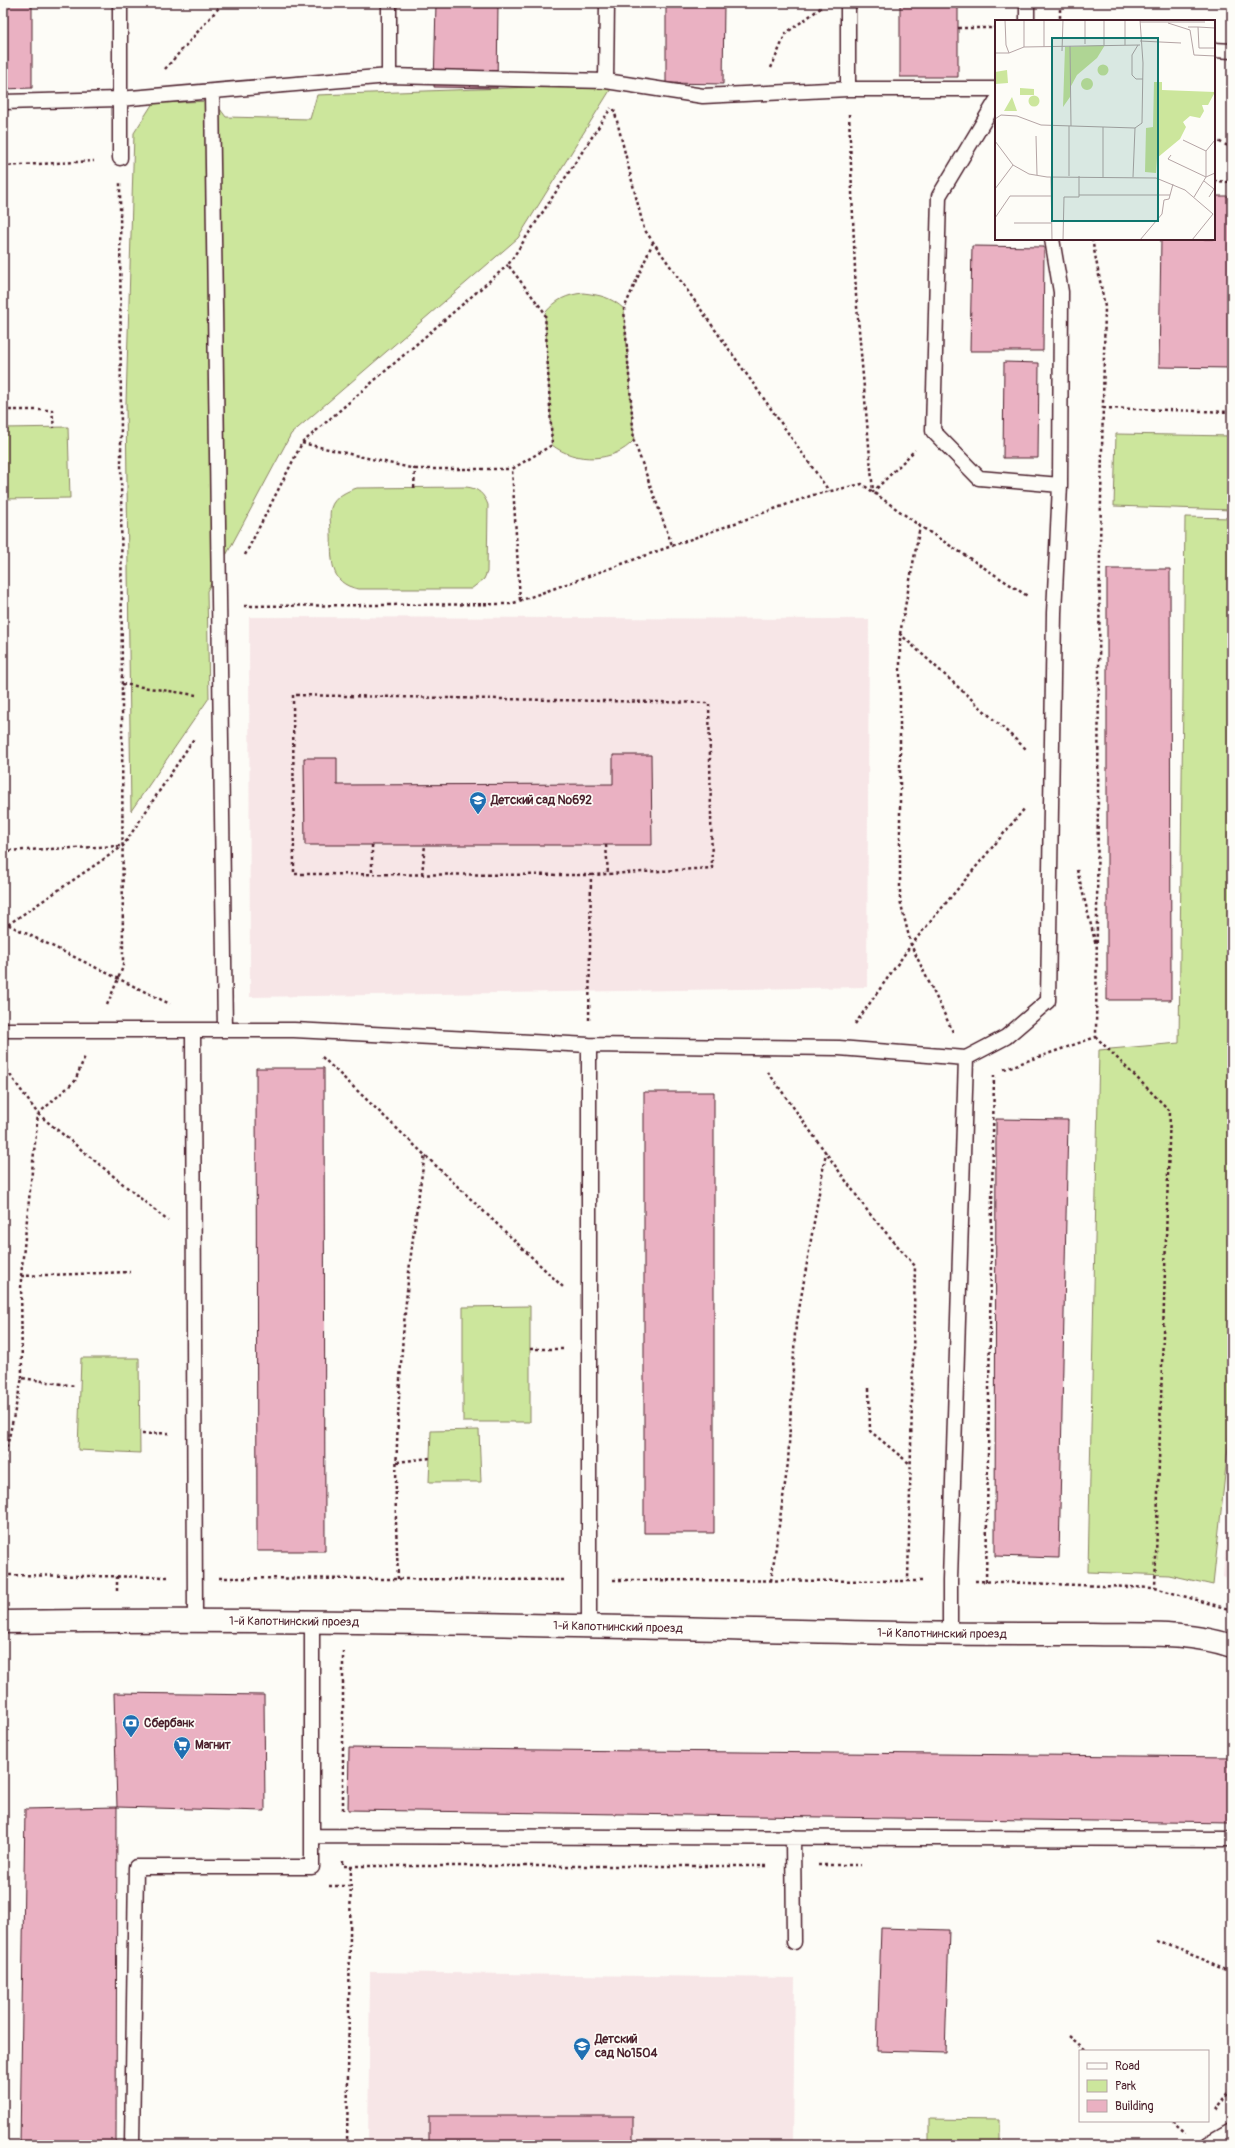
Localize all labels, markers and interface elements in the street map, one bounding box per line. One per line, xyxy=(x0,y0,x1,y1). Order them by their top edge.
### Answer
inset map xyxy=(995,20,1215,240)
school or university icon: Детский сад №692 xyxy=(468,790,488,815)
place label: Детский сад №692 xyxy=(490,793,592,808)
street label: 1-й Капотнинский проезд xyxy=(229,1614,360,1630)
street label: 1-й Капотнинский проезд xyxy=(553,1618,684,1636)
street label: 1-й Капотнинский проезд xyxy=(877,1626,1008,1642)
bank icon: Сбербанк xyxy=(121,1713,141,1738)
place label: Сбербанк xyxy=(144,1716,195,1731)
supermarket icon: Магнит xyxy=(172,1735,192,1760)
place label: Магнит xyxy=(195,1738,232,1753)
place label: Детский сад №1504 xyxy=(594,2032,657,2061)
school or university icon: Детский сад №1504 xyxy=(572,2036,592,2061)
legend xyxy=(1079,2050,1209,2122)
text: Road xyxy=(1115,2059,1140,2074)
text: Park xyxy=(1115,2079,1136,2094)
text: Building xyxy=(1115,2099,1154,2114)

